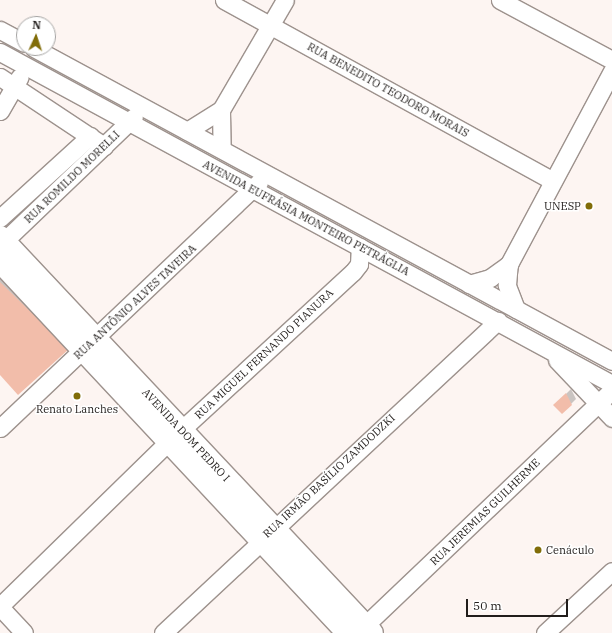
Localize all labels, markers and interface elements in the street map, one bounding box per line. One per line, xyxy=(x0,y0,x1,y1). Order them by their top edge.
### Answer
north arrow xyxy=(16,16,56,56)
text: N xyxy=(32,18,41,32)
street label: RUA BENEDITO TEODORO MORAIS xyxy=(305,40,471,140)
street label: RUA ROMILDO MORELLI xyxy=(22,128,122,226)
street label: AVENIDA EUFRÁSIA MONTEIRO PETRÁGLIA xyxy=(200,158,412,278)
place label: UNESP xyxy=(544,199,581,213)
marker: UNESP xyxy=(584,201,594,211)
street label: RUA ANTÔNIO ALVES TAVEIRA xyxy=(71,242,199,362)
street label: RUA MIGUEL FERNANDO PIANURA xyxy=(192,286,336,422)
street label: AVENIDA DOM PEDRO I xyxy=(139,386,233,484)
marker: Renato Lanches xyxy=(72,391,82,401)
place label: Renato Lanches xyxy=(36,402,118,416)
street label: RUA IRMÃO BASÍLIO ZAMDODZKI xyxy=(260,411,398,541)
street label: RUA JEREMIAS GUILHERME xyxy=(427,456,543,568)
place label: Cenáculo xyxy=(546,543,594,557)
marker: Cenáculo xyxy=(533,545,543,555)
scale bar xyxy=(468,591,570,617)
text: 50 m xyxy=(473,598,502,613)

